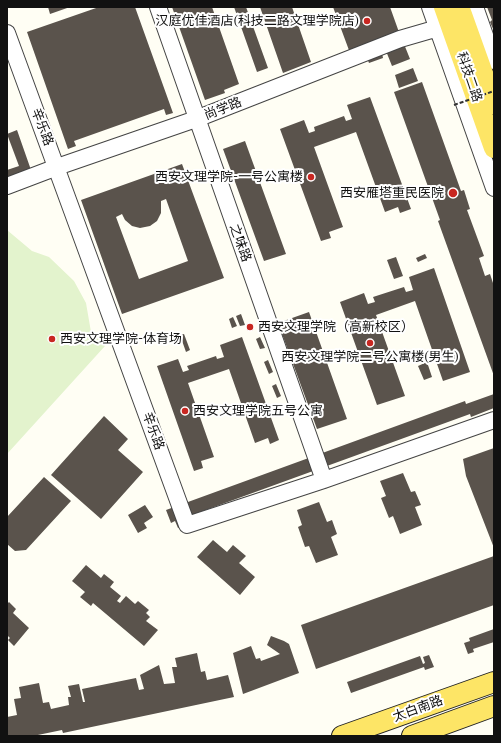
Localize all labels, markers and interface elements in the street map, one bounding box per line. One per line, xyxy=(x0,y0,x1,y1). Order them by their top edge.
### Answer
place label: 汉庭优佳酒店(科技二路文理学院店) xyxy=(155,13,359,29)
marker: 汉庭优佳酒店(科技二路文理学院店) xyxy=(362,16,372,26)
street label: 科技二路 xyxy=(453,50,485,104)
street label: 尚学路 xyxy=(202,94,244,124)
street label: 辛乐路 xyxy=(28,106,56,148)
place label: 西安文理学院-一号公寓楼 xyxy=(155,169,303,185)
marker: 西安文理学院-一号公寓楼 xyxy=(306,172,316,182)
place label: 西安雁塔重民医院 xyxy=(340,185,444,201)
marker: 西安雁塔重民医院 xyxy=(447,187,459,199)
street label: 之味路 xyxy=(226,222,254,264)
place label: 西安文理学院（高新校区） xyxy=(258,319,414,335)
marker: 西安文理学院（高新校区） xyxy=(245,322,255,332)
place label: 西安文理学院-体育场 xyxy=(60,331,182,347)
marker: 西安文理学院-体育场 xyxy=(47,334,57,344)
marker: 西安文理学院二号公寓楼(男生) xyxy=(365,338,375,348)
place label: 西安文理学院二号公寓楼(男生) xyxy=(281,349,459,365)
place label: 西安文理学院五号公寓 xyxy=(193,403,323,419)
marker: 西安文理学院五号公寓 xyxy=(180,406,190,416)
street label: 辛乐路 xyxy=(139,410,167,452)
street label: 太白南路 xyxy=(391,693,445,725)

